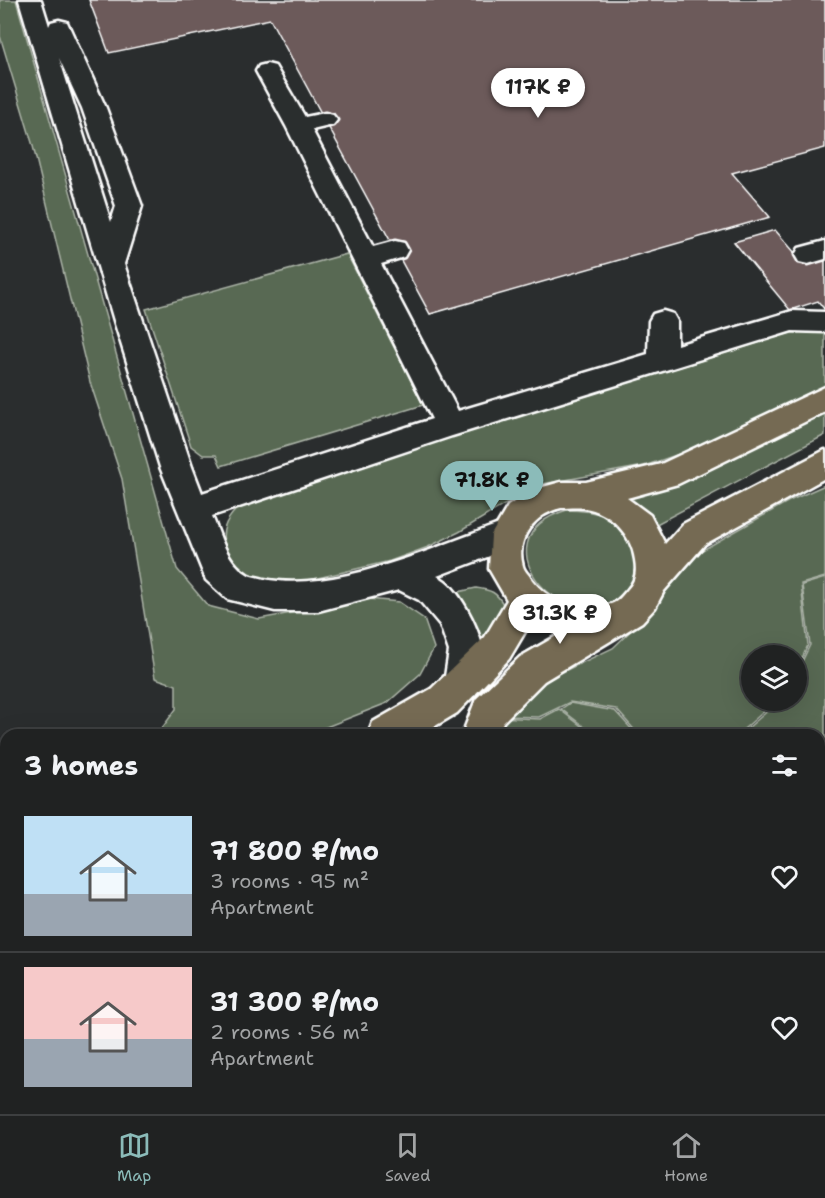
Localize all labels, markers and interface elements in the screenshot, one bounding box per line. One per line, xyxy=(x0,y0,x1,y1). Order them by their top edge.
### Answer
pin: 117K ₽ xyxy=(489,68,587,119)
text: 117K ₽ xyxy=(505,74,571,100)
pin: 71.8K ₽ xyxy=(437,461,547,512)
text: 71.8K ₽ xyxy=(454,467,530,493)
pin: 31.3K ₽ xyxy=(505,594,615,645)
text: 31.3K ₽ xyxy=(522,600,598,626)
map controls xyxy=(741,645,807,711)
button: layers xyxy=(741,645,807,711)
text: 3 homes xyxy=(24,748,138,783)
icon: filters xyxy=(768,749,801,782)
text: 71 800 ₽/mo xyxy=(210,833,379,868)
icon: home xyxy=(72,840,144,912)
icon: heart xyxy=(768,860,801,893)
text: 3 rooms · 95 m² xyxy=(210,868,369,894)
text: Apartment xyxy=(210,894,314,920)
text: 31 300 ₽/mo xyxy=(210,984,379,1019)
icon: home xyxy=(72,991,144,1063)
icon: heart xyxy=(768,1011,801,1044)
text: 2 rooms · 56 m² xyxy=(210,1019,369,1045)
text: Apartment xyxy=(210,1045,314,1071)
tab: Map xyxy=(117,1129,151,1186)
tab: Saved xyxy=(385,1129,430,1186)
tab: Home xyxy=(664,1129,708,1186)

